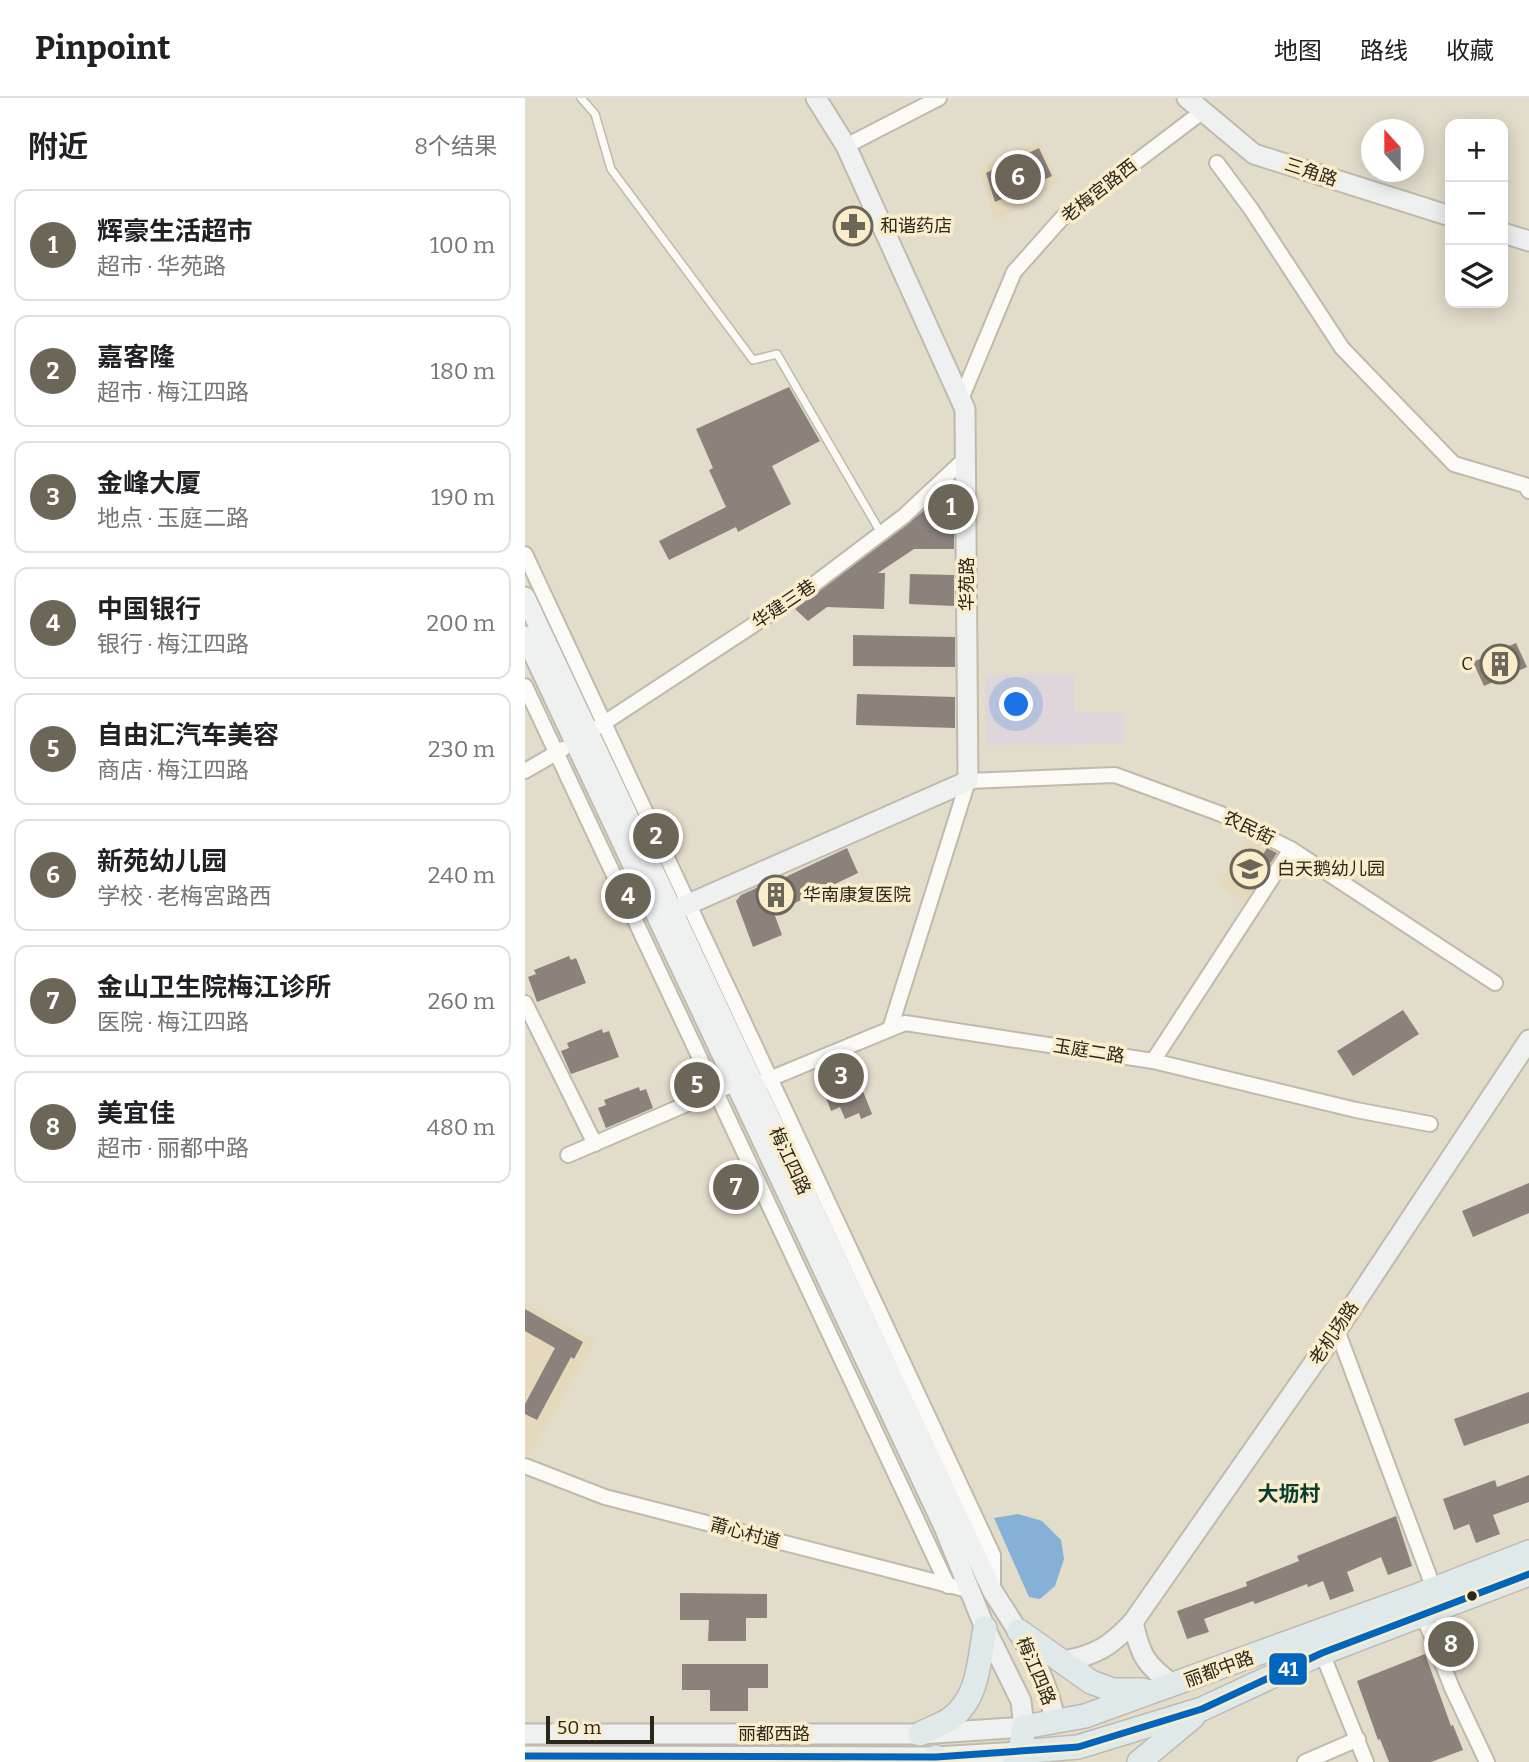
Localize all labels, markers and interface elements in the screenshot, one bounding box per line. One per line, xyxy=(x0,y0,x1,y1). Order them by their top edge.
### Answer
text: Pinpoint xyxy=(35,28,171,68)
text: 地图 xyxy=(1274,37,1322,65)
text: 路线 xyxy=(1360,37,1408,65)
text: 收藏 xyxy=(1446,37,1494,65)
north arrow xyxy=(1361,119,1424,182)
map controls xyxy=(1445,119,1508,308)
button: + xyxy=(1445,119,1508,182)
text: 附近 xyxy=(28,129,88,165)
text: 8个结果 xyxy=(414,132,497,160)
pin: 6 xyxy=(995,151,1041,203)
street label: 三角路 xyxy=(1282,153,1340,191)
street label: 老梅宮路西 xyxy=(1057,155,1141,227)
button: − xyxy=(1445,182,1508,245)
pharmacy icon: 和谐药店 xyxy=(832,205,874,247)
place label: 和谐药店 xyxy=(880,215,952,237)
text: 辉豪生活超市 xyxy=(97,216,253,247)
text: 1 xyxy=(48,231,58,259)
text: 100 m xyxy=(430,231,495,259)
button: layers xyxy=(1445,245,1508,308)
text: 超市 · 华苑路 xyxy=(97,252,226,280)
text: 嘉客隆 xyxy=(97,342,175,373)
text: 2 xyxy=(47,357,59,385)
text: 180 m xyxy=(431,357,495,385)
text: 超市 · 梅江四路 xyxy=(97,378,249,406)
text: 金峰大厦 xyxy=(97,468,201,499)
pin: 1 xyxy=(928,481,974,533)
text: 3 xyxy=(46,483,60,511)
text: 190 m xyxy=(431,483,495,511)
text: 地点 · 玉庭二路 xyxy=(97,504,249,532)
street label: 华苑路 xyxy=(956,557,978,611)
street label: 华建三巷 xyxy=(748,575,820,633)
text: 中国银行 xyxy=(97,594,201,625)
text: 4 xyxy=(46,609,60,637)
text: 200 m xyxy=(426,609,495,637)
text: 银行 · 梅江四路 xyxy=(97,630,249,658)
building icon: C xyxy=(1479,643,1521,685)
place label: C xyxy=(1461,653,1473,675)
your location xyxy=(999,687,1033,721)
text: 自由汇汽车美容 xyxy=(97,720,279,751)
text: 5 xyxy=(47,735,59,763)
text: 230 m xyxy=(428,735,495,763)
text: 商店 · 梅江四路 xyxy=(97,756,249,784)
street label: 农民街 xyxy=(1220,806,1278,850)
pin: 2 xyxy=(633,810,679,862)
text: 新苑幼儿园 xyxy=(97,846,227,877)
school or university icon: 白天鹅幼儿园 xyxy=(1229,848,1271,890)
place label: 白天鹅幼儿园 xyxy=(1277,858,1385,880)
text: 6 xyxy=(46,861,60,889)
text: 240 m xyxy=(428,861,495,889)
pin: 4 xyxy=(605,870,651,922)
building icon: 华南康复医院 xyxy=(755,874,797,916)
text: 学校 · 老梅宮路西 xyxy=(97,882,272,910)
place label: 华南康复医院 xyxy=(803,884,911,906)
text: 金山卫生院梅江诊所 xyxy=(97,972,331,1003)
text: 7 xyxy=(47,987,59,1015)
text: 260 m xyxy=(428,987,495,1015)
text: 医院 · 梅江四路 xyxy=(97,1008,249,1036)
street label: 玉庭二路 xyxy=(1052,1035,1126,1067)
pin: 3 xyxy=(818,1050,864,1102)
pin: 5 xyxy=(674,1059,720,1111)
text: 美宜佳 xyxy=(97,1098,175,1129)
text: 8 xyxy=(46,1113,60,1141)
text: 480 m xyxy=(426,1113,495,1141)
street label: 梅江四路 xyxy=(765,1124,815,1198)
text: 超市 · 丽都中路 xyxy=(97,1134,249,1162)
pin: 7 xyxy=(713,1161,759,1213)
street label: 老机场路 xyxy=(1305,1297,1363,1369)
district label: 大坜村 xyxy=(1258,1481,1321,1507)
street label: 莆心村道 xyxy=(707,1513,783,1553)
unlabelled marker xyxy=(1465,1589,1479,1603)
pin: 8 xyxy=(1428,1618,1474,1670)
street label: 梅江四路 xyxy=(1012,1634,1060,1708)
street label: 丽都中路 xyxy=(1181,1646,1257,1692)
line badge: 41 xyxy=(1268,1652,1308,1686)
text: 41 xyxy=(1278,1658,1299,1681)
scale bar xyxy=(546,1713,655,1745)
text: 50 m xyxy=(557,1716,601,1739)
street label: 丽都西路 xyxy=(738,1723,810,1745)

